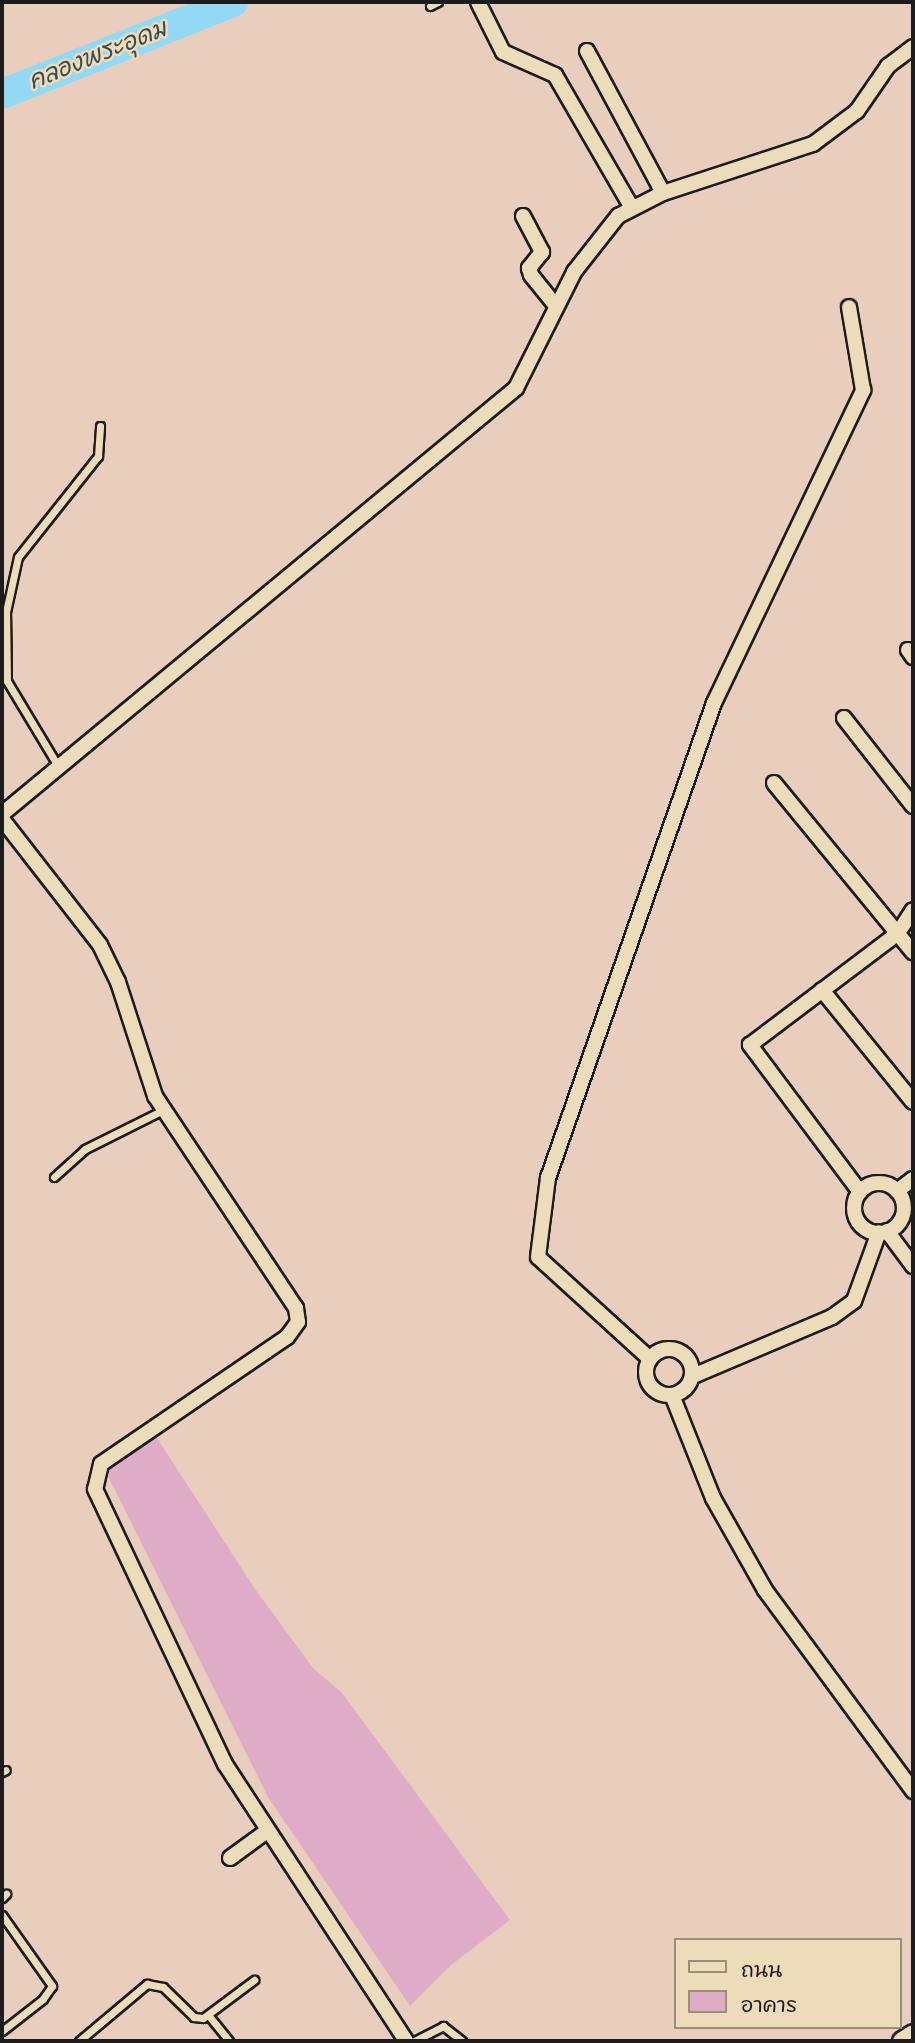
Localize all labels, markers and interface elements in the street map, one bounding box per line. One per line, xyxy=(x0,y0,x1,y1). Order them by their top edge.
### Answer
water label: คลองพระอุดม xyxy=(25,15,171,97)
legend xyxy=(674,1938,901,2029)
text: ถนน xyxy=(741,1957,782,1985)
text: อาคาร xyxy=(741,1992,797,2020)

